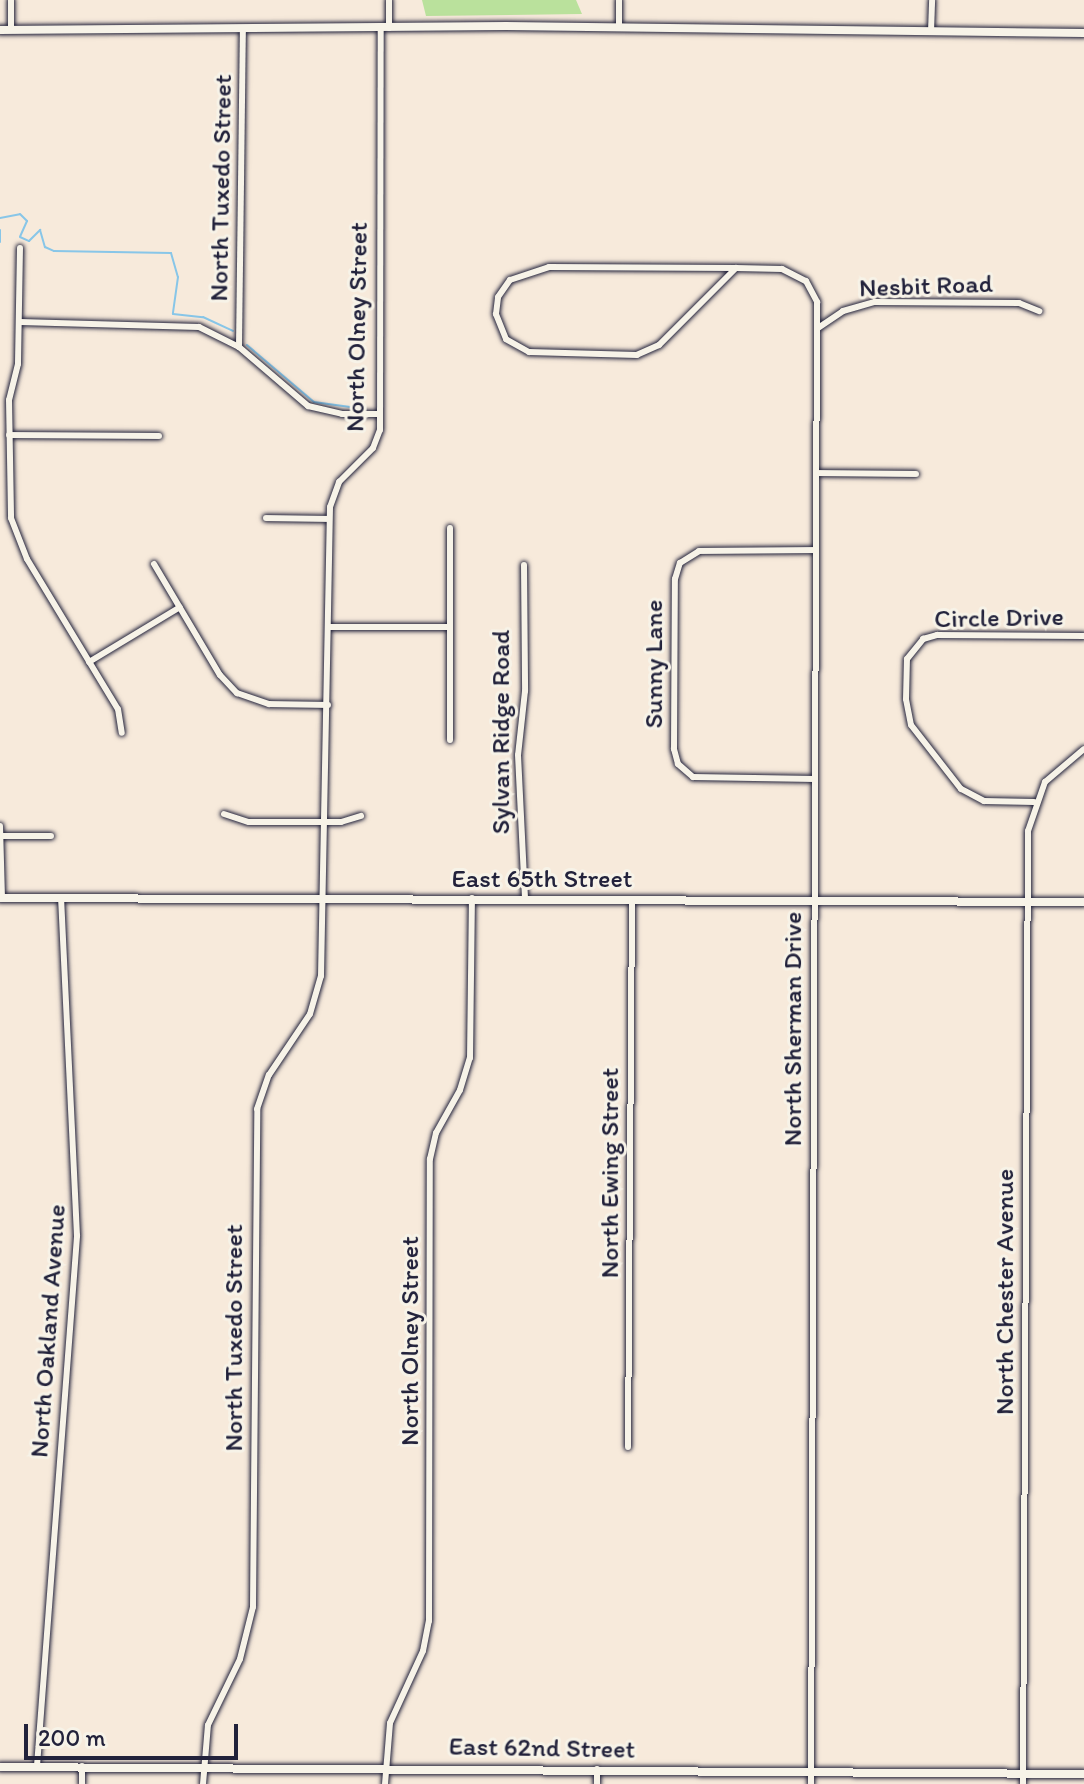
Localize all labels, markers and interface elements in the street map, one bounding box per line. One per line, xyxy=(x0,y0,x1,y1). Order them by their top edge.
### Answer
street label: North Tuxedo Street xyxy=(203,75,239,301)
street label: North Olney Street xyxy=(340,222,374,432)
street label: Nesbit Road xyxy=(859,268,993,304)
street label: Sunny Lane xyxy=(638,599,670,729)
street label: Circle Drive xyxy=(934,601,1064,635)
street label: Sylvan Ridge Road xyxy=(485,630,517,834)
street label: East 65th Street xyxy=(452,863,632,895)
street label: North Sherman Drive xyxy=(777,911,809,1147)
street label: North Ewing Street xyxy=(594,1068,626,1278)
street label: North Chester Avenue xyxy=(989,1170,1021,1414)
street label: North Oakland Avenue xyxy=(24,1204,72,1458)
street label: North Tuxedo Street xyxy=(218,1226,250,1450)
street label: North Olney Street xyxy=(394,1236,426,1446)
scale bar xyxy=(28,1708,242,1758)
text: 200 m xyxy=(38,1723,106,1752)
street label: East 62nd Street xyxy=(449,1731,635,1765)

